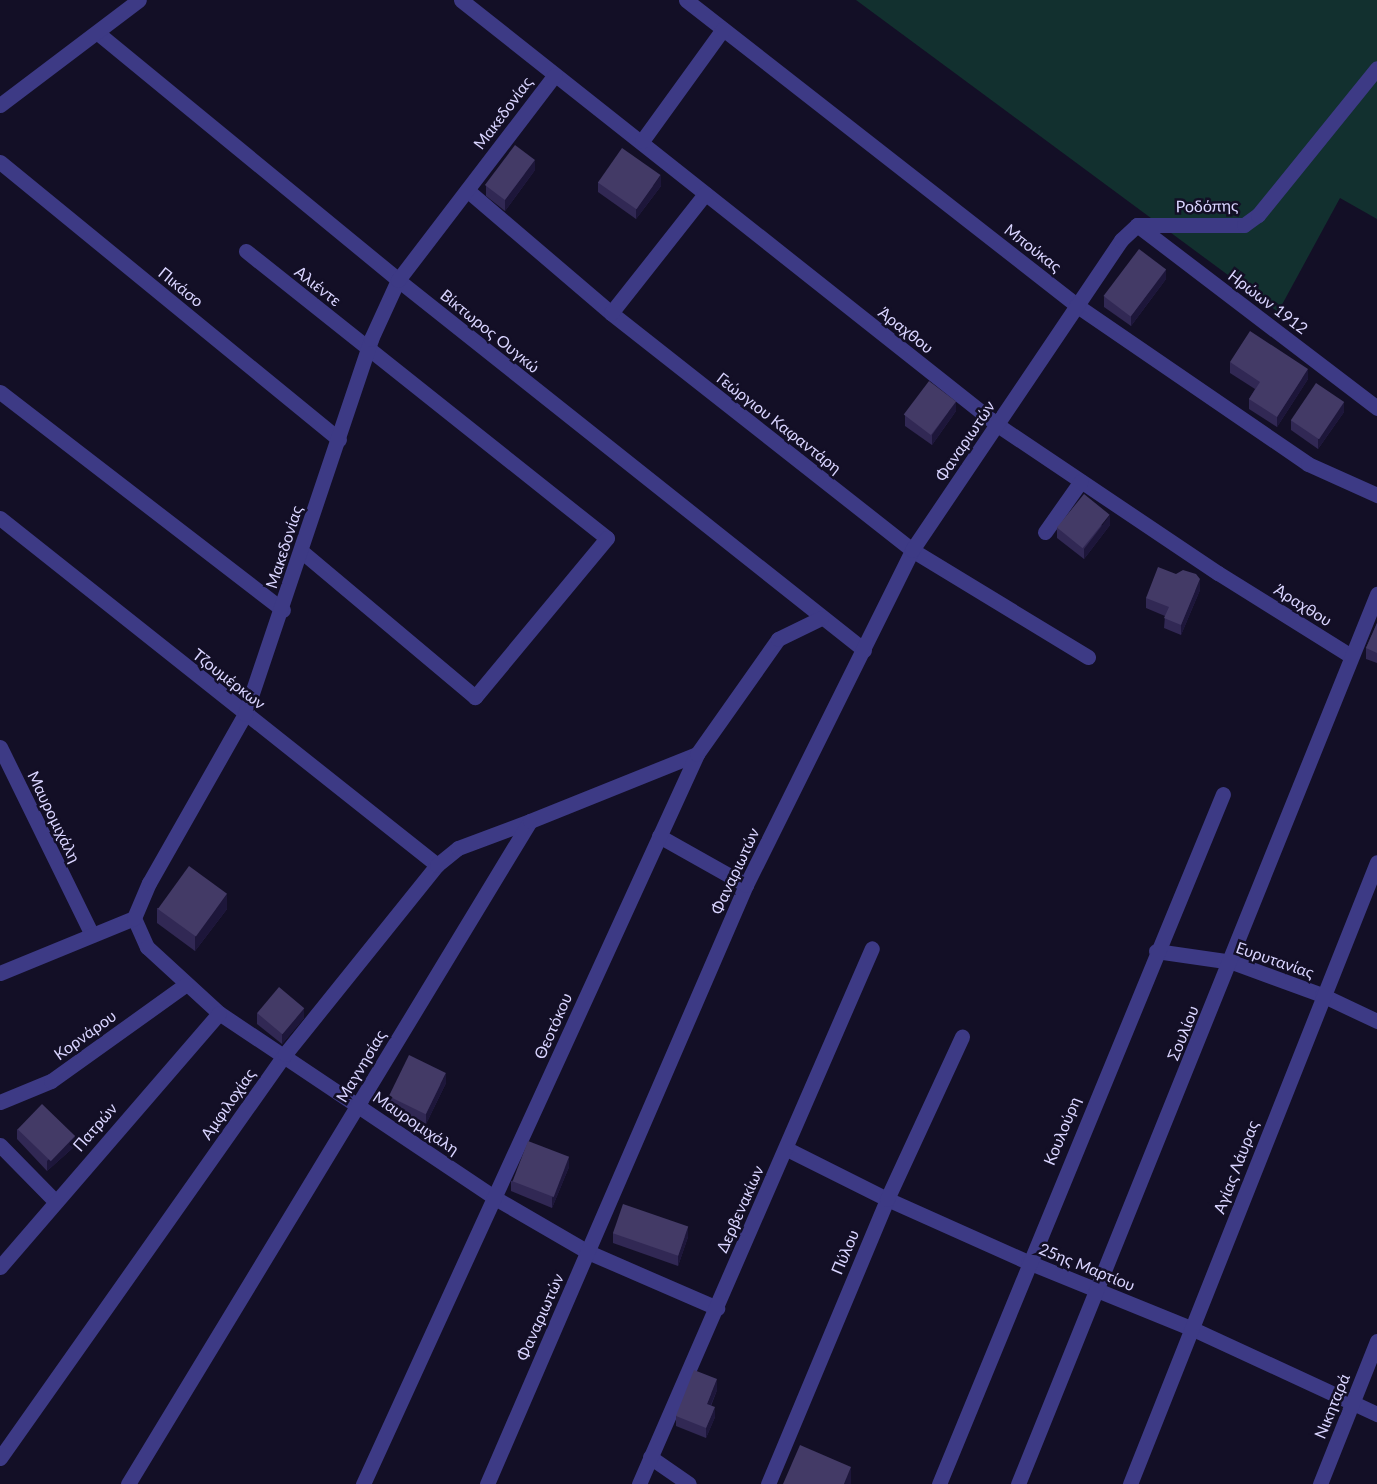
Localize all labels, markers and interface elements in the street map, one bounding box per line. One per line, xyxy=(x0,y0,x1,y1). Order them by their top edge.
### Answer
street label: Μακεδονίας xyxy=(469,73,537,153)
street label: Ροδόπης xyxy=(1176,196,1238,216)
street label: Μπούκας xyxy=(1001,220,1065,276)
street label: Αλιέντε xyxy=(291,262,345,310)
street label: Πικάσο xyxy=(155,263,207,311)
street label: Ηρώων 1912 xyxy=(1224,266,1312,338)
street label: Βίκτωρος Ουγκώ xyxy=(437,285,543,377)
street label: Άραχθου xyxy=(875,303,937,357)
street label: Γεώργιου Καφαντάρη xyxy=(713,368,845,478)
street label: Φαναριωτών xyxy=(931,397,999,485)
street label: Μακεδονίας xyxy=(262,503,306,591)
street label: Άραχθου xyxy=(1271,580,1335,630)
street label: Τζουμέρκων xyxy=(189,645,269,713)
street label: Μαυρομιχάλη xyxy=(24,768,84,866)
street label: Φαναριωτών xyxy=(707,825,763,917)
street label: Ευρυτανίας xyxy=(1233,938,1317,982)
street label: Θεοτόκου xyxy=(530,990,576,1062)
street label: Σουλίου xyxy=(1163,1003,1203,1063)
street label: Κορνάρου xyxy=(50,1006,120,1064)
street label: Μαγνησίας xyxy=(332,1026,390,1106)
street label: Αμφιλοχίας xyxy=(197,1065,259,1143)
street label: Μαυρομιχάλη xyxy=(369,1087,463,1159)
street label: Κουλούρη xyxy=(1040,1094,1084,1168)
street label: Πατρών xyxy=(69,1099,121,1155)
street label: Αγίας Λάυρας xyxy=(1209,1118,1263,1216)
street label: Δερβενακίων xyxy=(712,1162,768,1256)
street label: Πύλου xyxy=(827,1227,863,1277)
street label: 25ης Μαρτίου xyxy=(1036,1239,1138,1295)
street label: Φαναριωτών xyxy=(512,1271,568,1363)
street label: Νικηταρά xyxy=(1310,1371,1354,1441)

